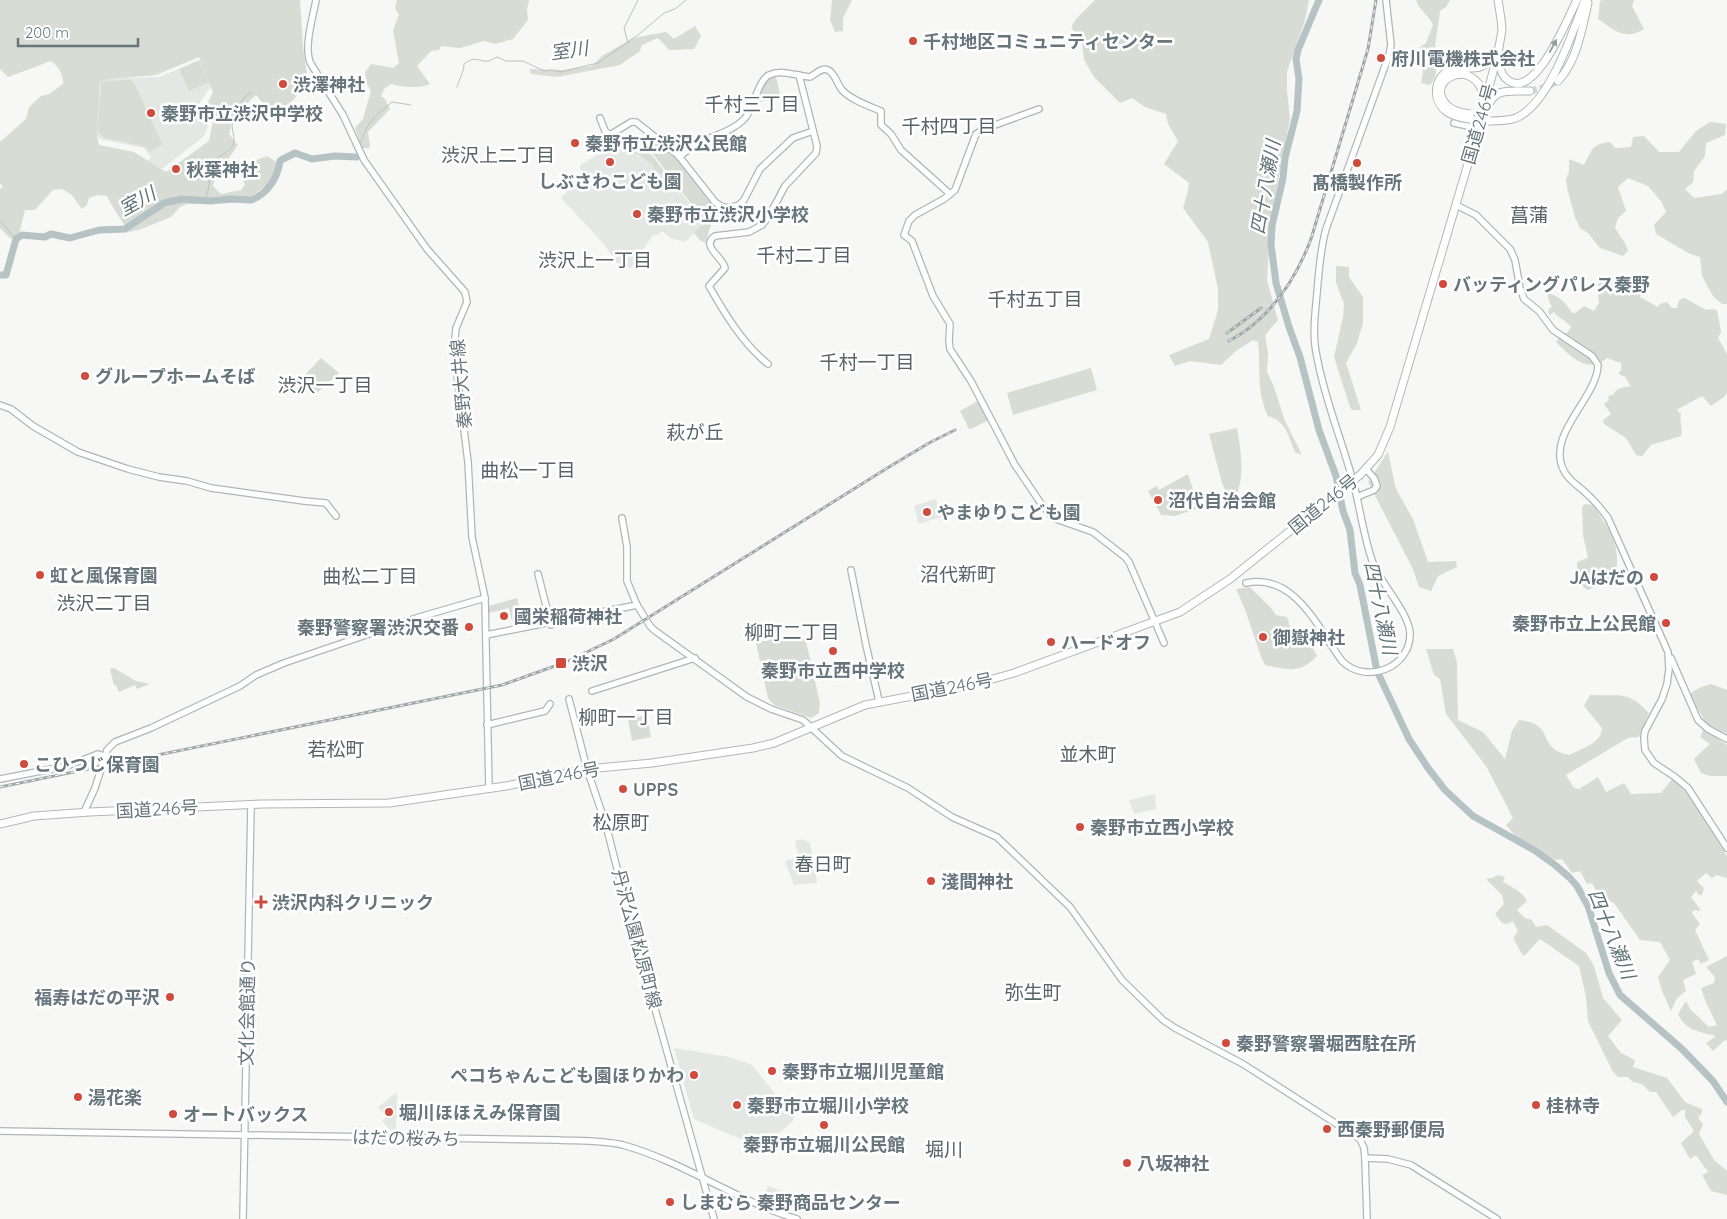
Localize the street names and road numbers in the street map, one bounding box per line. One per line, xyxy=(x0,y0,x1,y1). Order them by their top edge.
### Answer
street label: 国道246号 xyxy=(1457,81,1501,167)
street label: 秦野大井線 xyxy=(446,338,476,430)
street label: 国道246号 xyxy=(1284,469,1362,539)
street label: 国道246号 xyxy=(909,668,995,706)
street label: 国道246号 xyxy=(516,757,602,795)
street label: 国道246号 xyxy=(115,795,199,823)
street label: 丹沢公園松原町線 xyxy=(607,866,667,1012)
street label: 文化会館通り xyxy=(235,958,259,1066)
street label: はだの桜みち xyxy=(352,1126,460,1150)

